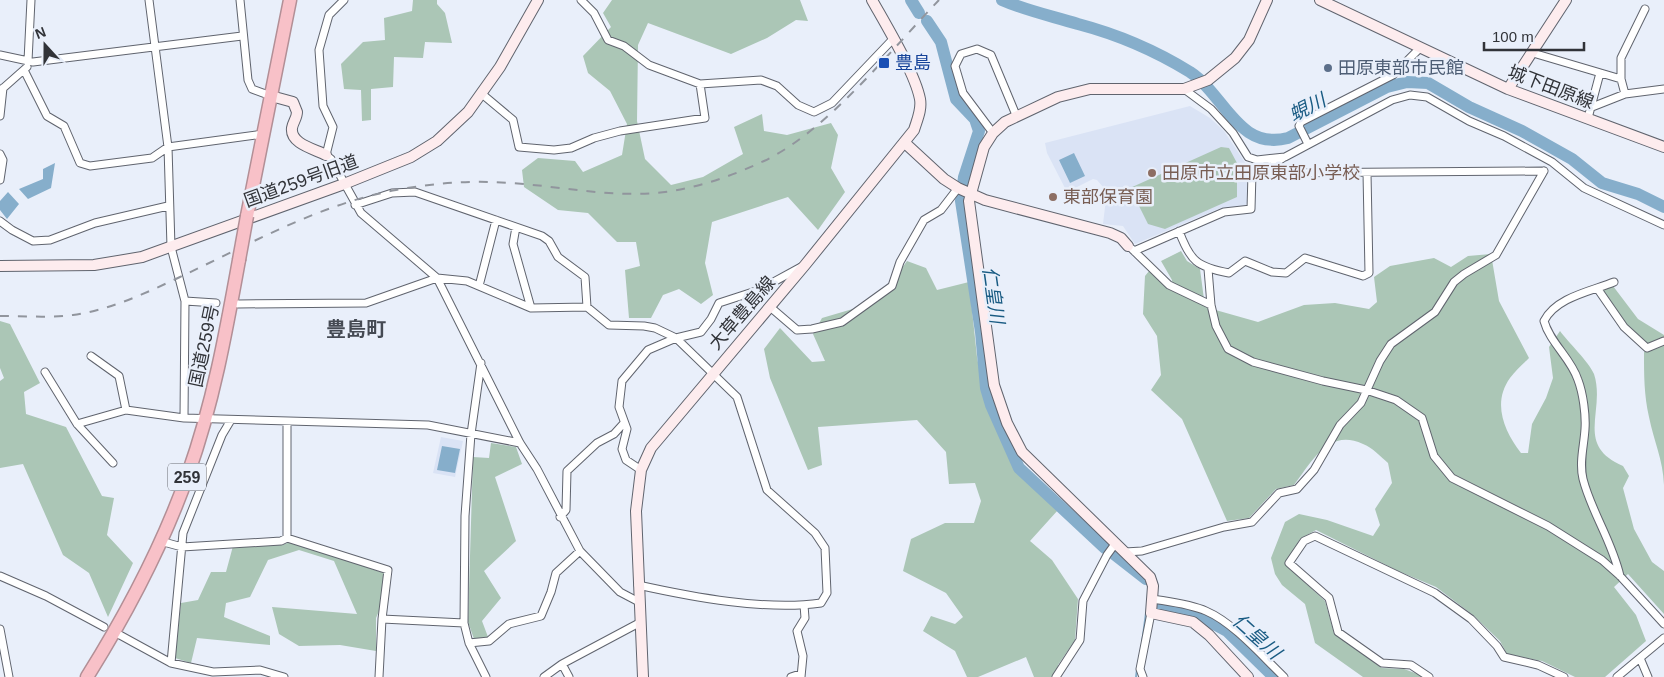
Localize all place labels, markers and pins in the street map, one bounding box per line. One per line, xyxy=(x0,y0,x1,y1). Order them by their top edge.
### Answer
place label: 豊島 xyxy=(895,53,931,73)
marker: 豊島 xyxy=(877,56,891,70)
place label: 田原東部市民館 xyxy=(1338,58,1464,78)
marker: 田原東部市民館 xyxy=(1322,62,1334,74)
place label: 田原市立田原東部小学校 xyxy=(1162,163,1360,183)
marker: 田原市立田原東部小学校 xyxy=(1146,167,1158,179)
place label: 東部保育園 xyxy=(1063,187,1153,207)
marker: 東部保育園 xyxy=(1047,191,1059,203)

